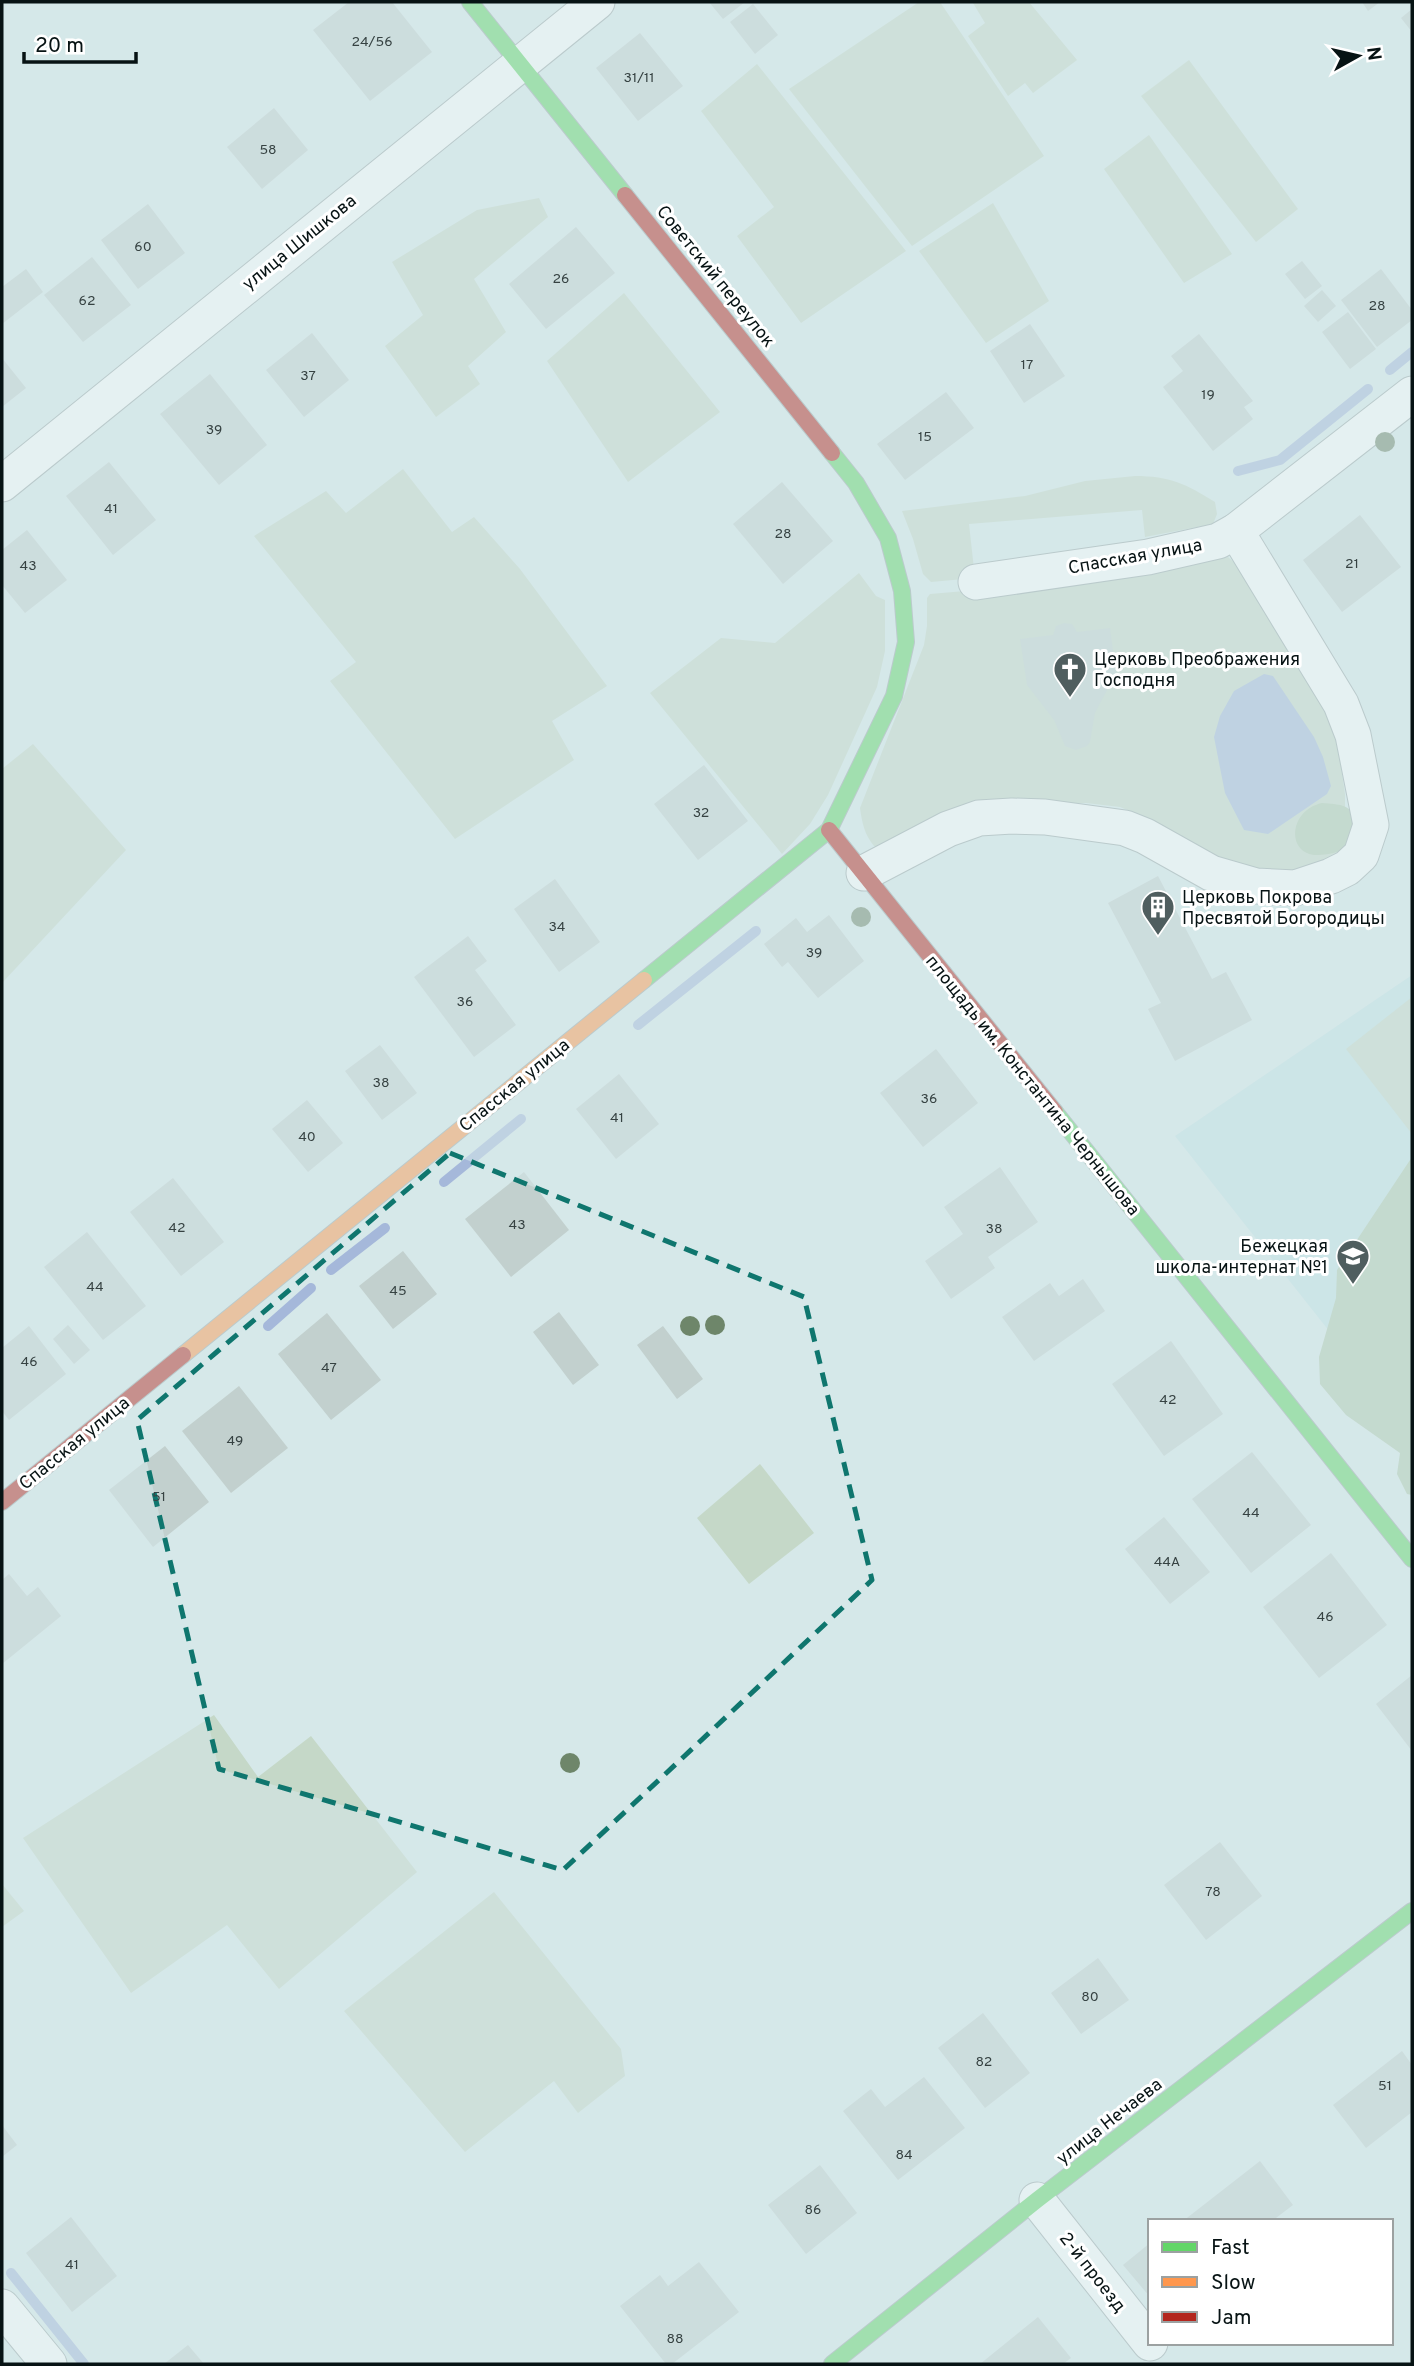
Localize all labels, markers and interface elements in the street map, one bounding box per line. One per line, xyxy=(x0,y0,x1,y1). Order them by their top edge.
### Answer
scale bar xyxy=(24,21,136,65)
north arrow xyxy=(1323,21,1393,91)
text: 20 m xyxy=(35,33,84,60)
house number: 24/56 xyxy=(351,34,393,51)
text: N xyxy=(1360,45,1386,62)
house number: 31/11 xyxy=(624,70,654,87)
house number: 58 xyxy=(259,142,277,159)
street label: улица Шишкова xyxy=(238,190,362,296)
street label: Советский переулок xyxy=(651,201,779,353)
house number: 60 xyxy=(134,239,152,256)
house number: 26 xyxy=(553,271,569,288)
house number: 62 xyxy=(79,293,95,310)
house number: 28 xyxy=(1368,298,1386,315)
house number: 17 xyxy=(1021,357,1033,374)
house number: 37 xyxy=(300,368,316,385)
house number: 19 xyxy=(1201,387,1215,404)
house number: 39 xyxy=(206,422,222,439)
house number: 15 xyxy=(918,429,932,446)
house number: 41 xyxy=(104,501,118,518)
house number: 28 xyxy=(774,526,792,543)
street label: Спасская улица xyxy=(1066,534,1204,581)
house number: 21 xyxy=(1345,556,1359,573)
house number: 43 xyxy=(19,558,37,575)
place label: Церковь Преображения Господня xyxy=(1094,649,1300,693)
church icon: Церковь Преображения Господня xyxy=(1051,650,1089,699)
house number: 32 xyxy=(693,805,709,822)
place label: Церковь Покрова Пресвятой Богородицы xyxy=(1182,887,1385,931)
building icon: Церковь Покрова Пресвятой Богородицы xyxy=(1139,888,1177,937)
house number: 34 xyxy=(548,919,566,936)
house number: 39 xyxy=(806,945,822,962)
street label: площадь им. Константина Чернышова xyxy=(919,951,1144,1221)
house number: 36 xyxy=(457,994,473,1011)
street label: Спасская улица xyxy=(455,1034,575,1138)
house number: 38 xyxy=(373,1075,389,1092)
house number: 36 xyxy=(921,1091,937,1108)
house number: 41 xyxy=(610,1110,624,1127)
house number: 40 xyxy=(298,1129,316,1146)
house number: 43 xyxy=(508,1217,526,1234)
house number: 42 xyxy=(168,1220,186,1237)
house number: 38 xyxy=(986,1221,1002,1238)
place label: Бежецкая школа-интернат №1 xyxy=(1155,1236,1328,1280)
school or university icon: Бежецкая школа-интернат №1 xyxy=(1334,1237,1372,1286)
house number: 44 xyxy=(86,1279,104,1296)
house number: 45 xyxy=(389,1283,407,1300)
house number: 46 xyxy=(20,1354,38,1371)
house number: 47 xyxy=(321,1360,337,1377)
street label: Спасская улица xyxy=(15,1392,135,1496)
house number: 42 xyxy=(1159,1392,1177,1409)
house number: 49 xyxy=(227,1433,243,1450)
house number: 51 xyxy=(152,1489,166,1506)
house number: 44 xyxy=(1242,1505,1260,1522)
house number: 44А xyxy=(1154,1554,1180,1571)
house number: 46 xyxy=(1316,1609,1334,1626)
house number: 78 xyxy=(1205,1884,1221,1901)
house number: 80 xyxy=(1081,1989,1099,2006)
house number: 82 xyxy=(976,2054,992,2071)
street label: улица Нечаева xyxy=(1052,2074,1167,2171)
house number: 51 xyxy=(1378,2078,1392,2095)
house number: 84 xyxy=(895,2147,913,2164)
house number: 86 xyxy=(805,2202,821,2219)
legend xyxy=(1148,2219,1393,2345)
street label: 2-й проезд xyxy=(1053,2228,1130,2318)
text: Fast xyxy=(1211,2235,1250,2262)
house number: 41 xyxy=(65,2257,79,2274)
text: Slow xyxy=(1211,2270,1256,2297)
text: Jam xyxy=(1211,2305,1252,2332)
house number: 88 xyxy=(666,2331,684,2348)

